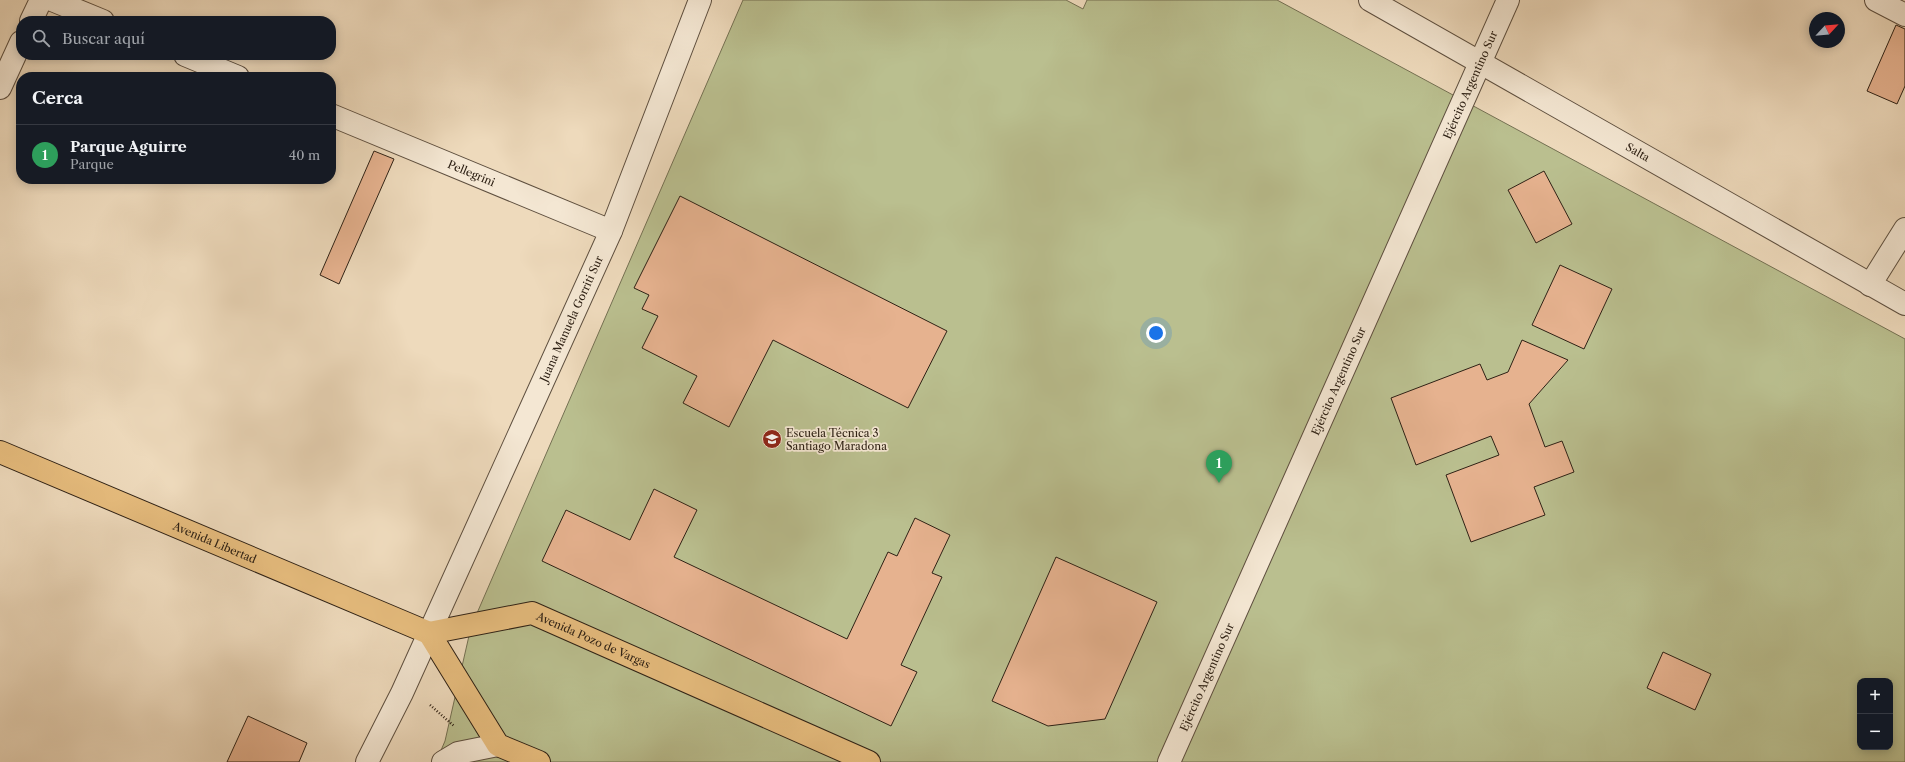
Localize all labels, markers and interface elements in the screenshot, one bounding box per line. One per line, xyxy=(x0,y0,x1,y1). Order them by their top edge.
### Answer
north arrow xyxy=(1809,12,1845,48)
search box xyxy=(16,16,336,60)
icon: search xyxy=(30,27,52,49)
street label: Ejército Argentino Sur xyxy=(1440,28,1501,141)
text: Buscar aquí xyxy=(62,29,145,48)
text: Cerca xyxy=(32,88,83,108)
text: Parque Aguirre xyxy=(70,137,187,156)
street label: Salta xyxy=(1623,140,1652,165)
text: 1 xyxy=(42,147,48,163)
text: 40 m xyxy=(289,147,320,163)
text: Parque xyxy=(70,156,114,172)
street label: Pellegrini xyxy=(446,157,498,189)
street label: Juana Manuela Gorriti Sur xyxy=(536,253,606,386)
your location xyxy=(1146,323,1166,343)
street label: Ejército Argentino Sur xyxy=(1308,324,1369,437)
place label: Escuela Técnica 3 Santiago Maradona xyxy=(786,426,887,453)
school or university icon: Escuela Técnica 3 Santiago Maradona xyxy=(761,428,783,450)
pin: 1 xyxy=(1206,450,1232,483)
street label: Avenida Libertad xyxy=(170,518,259,566)
street label: Avenida Pozo de Vargas xyxy=(533,608,653,671)
street label: Ejército Argentino Sur xyxy=(1177,620,1237,733)
map controls xyxy=(1857,678,1893,750)
button: + xyxy=(1857,678,1893,714)
button: − xyxy=(1857,714,1893,750)

